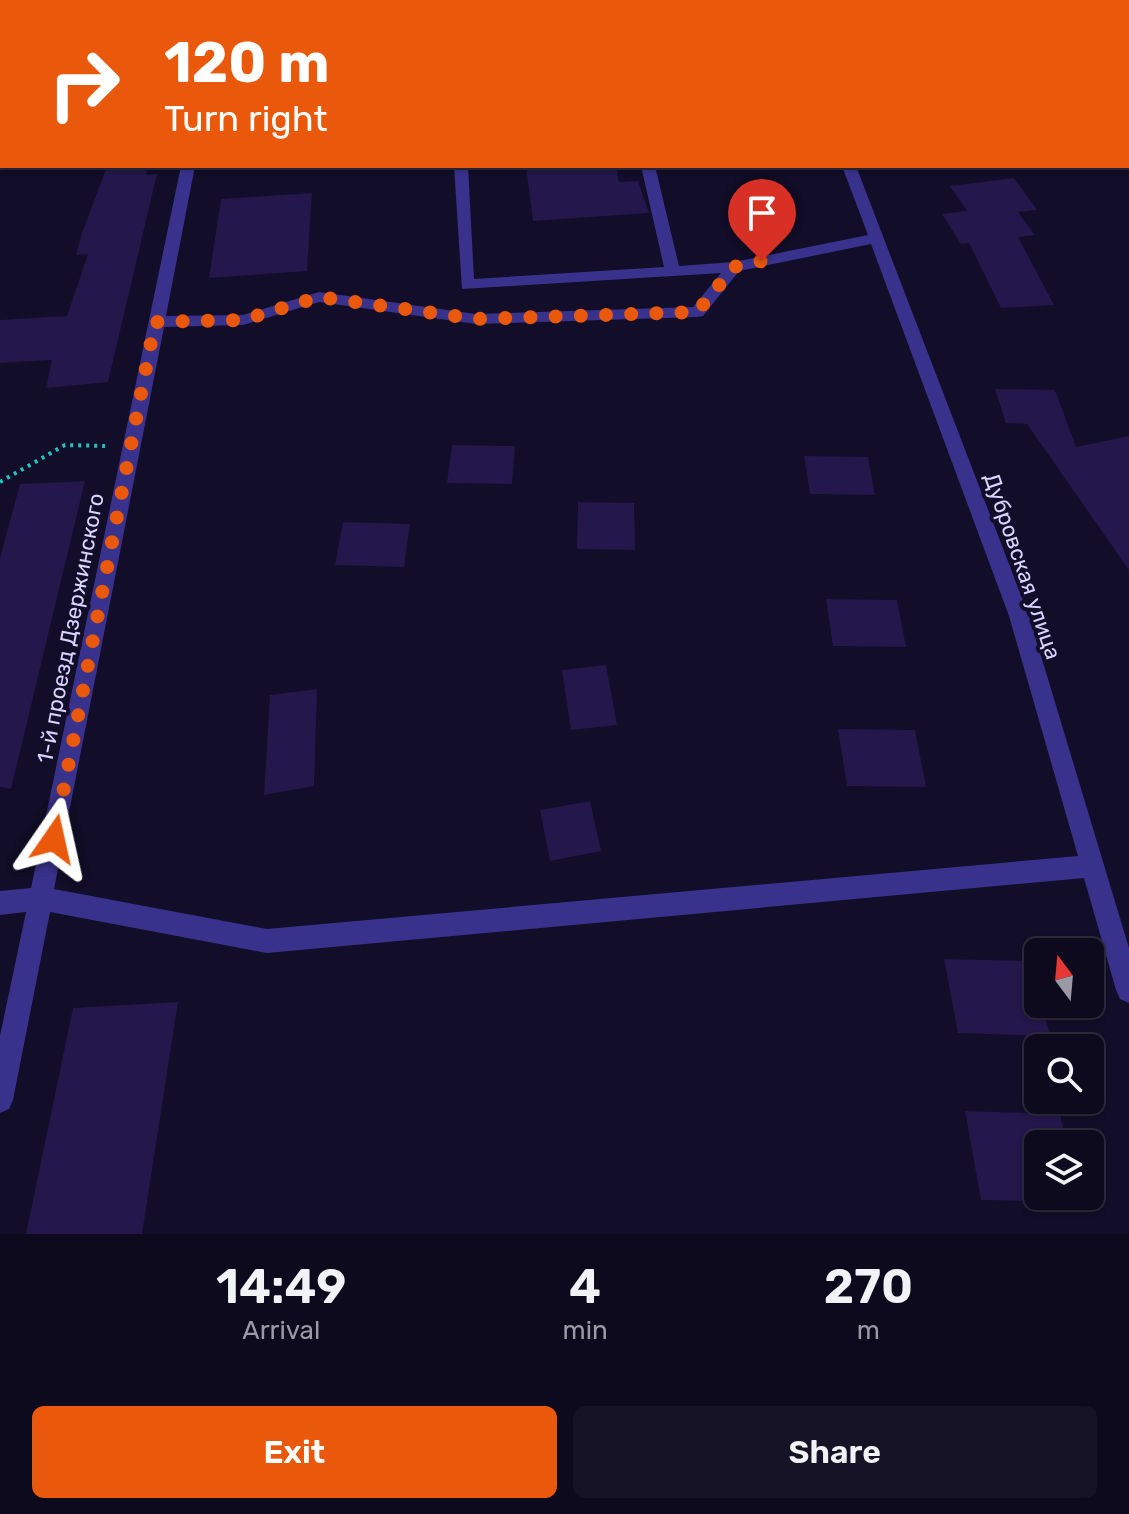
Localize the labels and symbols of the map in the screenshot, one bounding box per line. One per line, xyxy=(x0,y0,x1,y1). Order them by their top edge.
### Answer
pin xyxy=(728,179,796,261)
street label: Дубровская улица xyxy=(978,469,1067,663)
street label: 1-й проезд Дзержинского xyxy=(31,491,110,765)
position arrow xyxy=(12,797,96,881)
north arrow xyxy=(1024,938,1104,1018)

